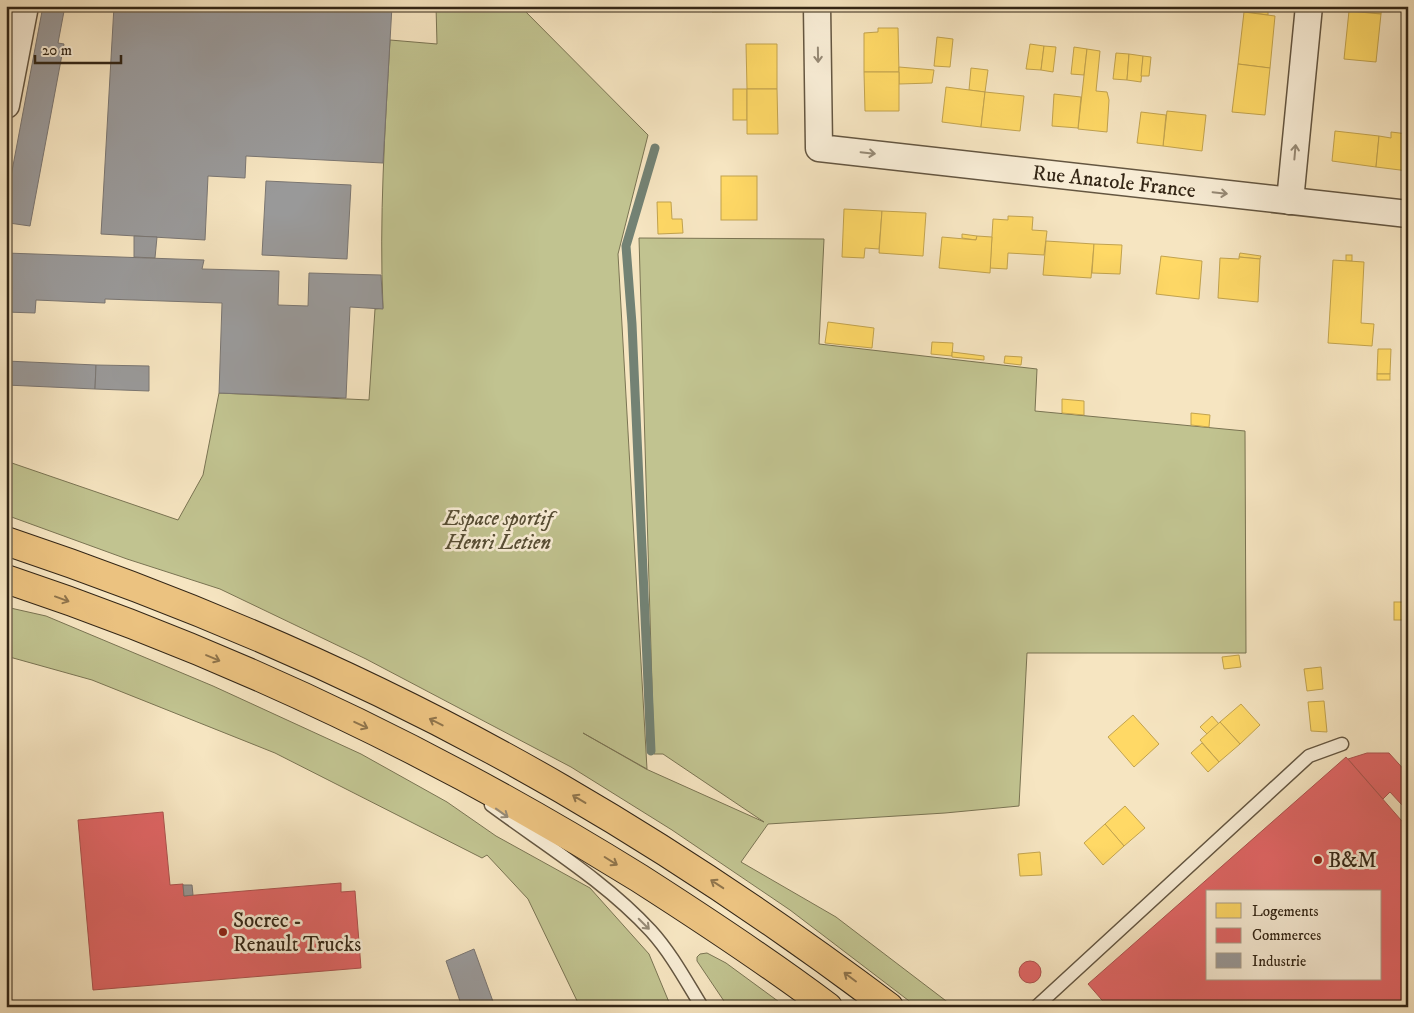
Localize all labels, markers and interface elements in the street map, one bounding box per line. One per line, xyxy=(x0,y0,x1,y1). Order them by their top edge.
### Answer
scale bar xyxy=(35,32,121,64)
text: 20 m xyxy=(42,41,72,60)
one-way arrow xyxy=(813,47,822,63)
one-way arrow xyxy=(1290,144,1300,160)
one-way arrow xyxy=(859,148,875,158)
street label: Rue Anatole France xyxy=(1031,160,1197,204)
one-way arrow xyxy=(1212,188,1228,198)
park label: Espace sportif Henri Letien xyxy=(442,506,558,556)
one-way arrow xyxy=(54,595,69,604)
one-way arrow xyxy=(205,653,220,663)
one-way arrow xyxy=(428,717,443,727)
one-way arrow xyxy=(353,721,368,730)
one-way arrow xyxy=(572,793,586,803)
one-way arrow xyxy=(495,808,509,818)
place label: B&M xyxy=(1328,848,1377,874)
marker: B&M xyxy=(1312,854,1324,866)
one-way arrow xyxy=(604,857,618,867)
one-way arrow xyxy=(710,879,724,889)
legend xyxy=(1206,890,1382,980)
text: Logements xyxy=(1252,902,1319,921)
place label: Socrec - Renault Trucks xyxy=(233,908,361,958)
one-way arrow xyxy=(638,918,650,930)
marker: Socrec - Renault Trucks xyxy=(217,926,229,938)
text: Commerces xyxy=(1252,926,1321,945)
text: Industrie xyxy=(1252,952,1306,971)
one-way arrow xyxy=(844,972,857,983)

